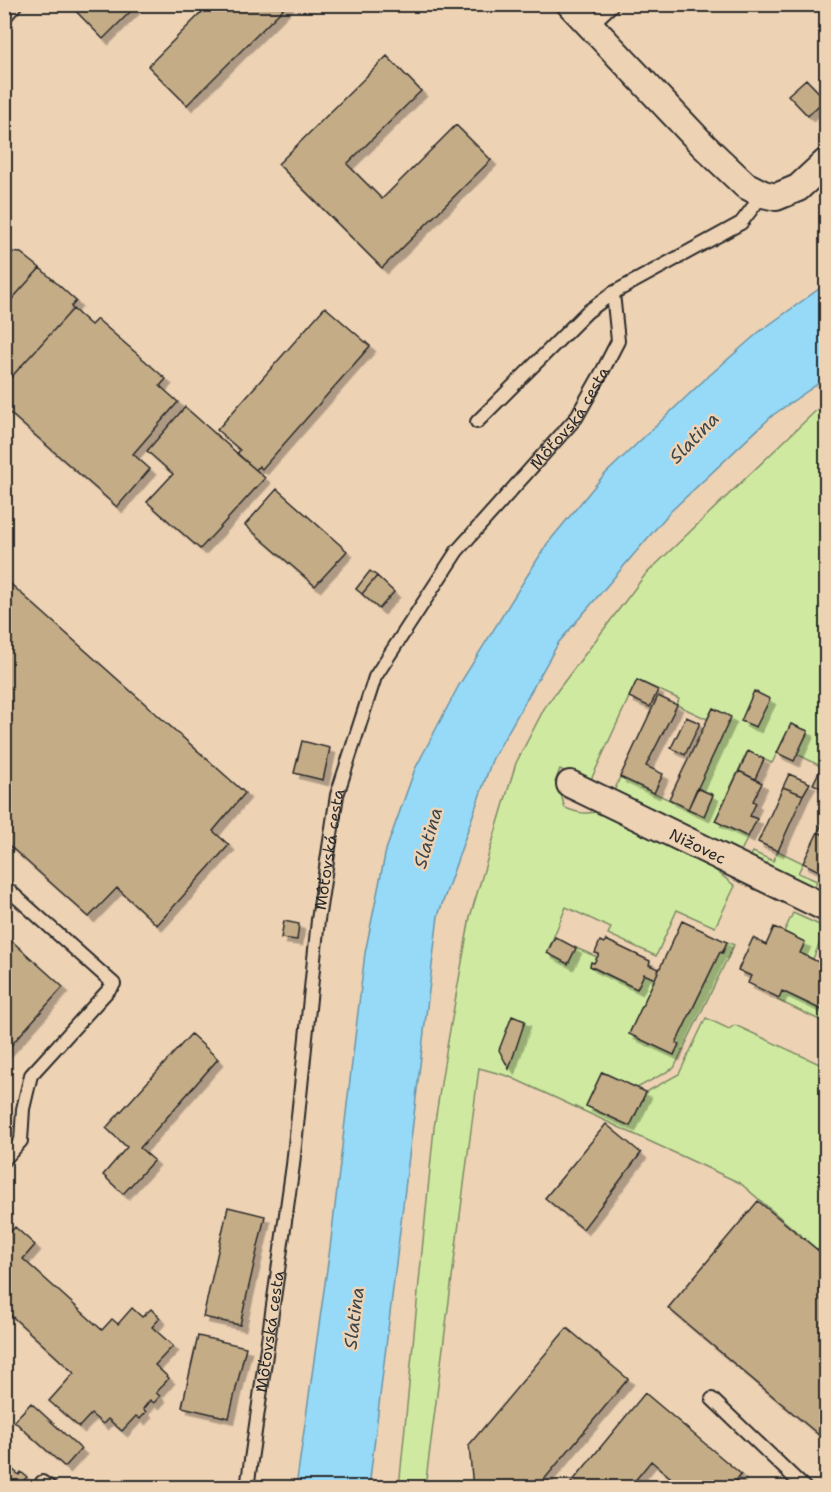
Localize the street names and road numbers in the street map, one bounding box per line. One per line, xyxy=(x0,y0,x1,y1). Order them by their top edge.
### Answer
street label: Môťovská cesta xyxy=(525,363,613,473)
street label: Môťovská cesta xyxy=(309,786,349,912)
street label: Nižovec xyxy=(666,823,729,868)
street label: Môťovská cesta xyxy=(250,1269,288,1394)

